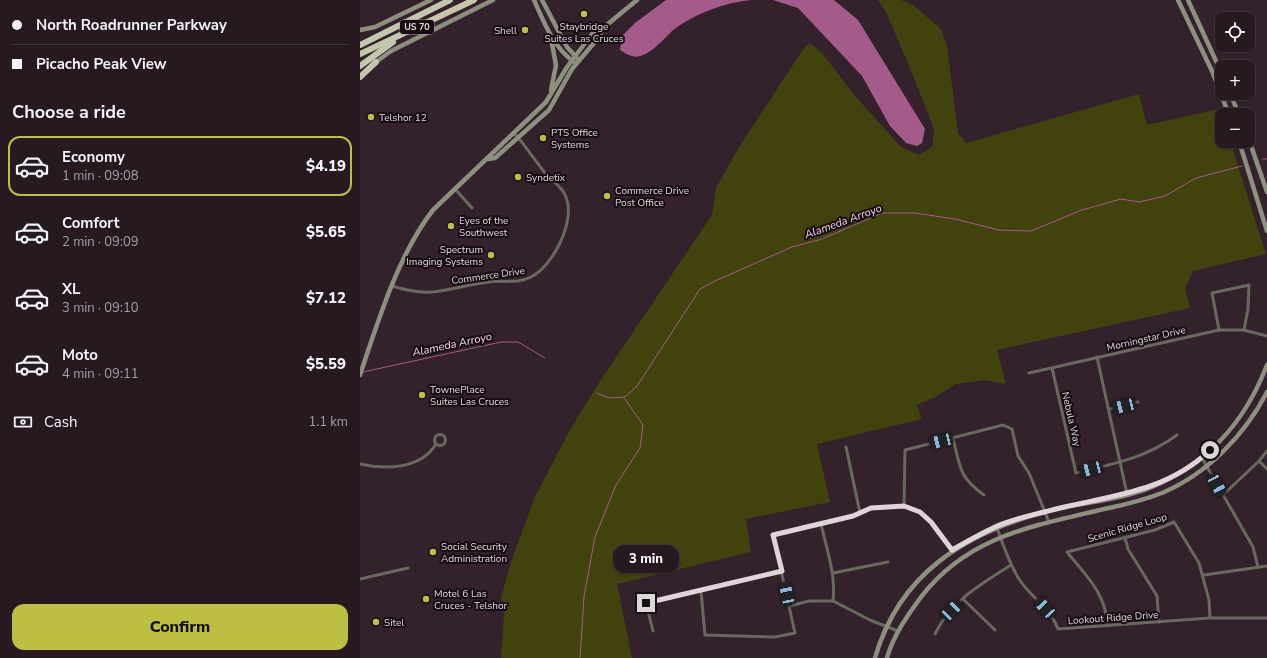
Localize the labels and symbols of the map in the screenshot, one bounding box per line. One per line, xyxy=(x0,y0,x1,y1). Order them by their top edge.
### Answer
marker: Staybridge Suites Las Cruces xyxy=(579,9,589,19)
road number: US 70 xyxy=(400,20,434,34)
place label: Staybridge Suites Las Cruces xyxy=(545,20,624,46)
place label: Shell xyxy=(494,24,517,38)
marker: Shell xyxy=(520,25,530,35)
place label: Telshor 12 xyxy=(379,111,427,125)
marker: Telshor 12 xyxy=(366,112,376,122)
place label: PTS Office Systems xyxy=(551,126,598,152)
marker: PTS Office Systems xyxy=(538,133,548,143)
place label: Syndetix xyxy=(526,171,566,185)
marker: Syndetix xyxy=(513,172,523,182)
place label: Commerce Drive Post Office xyxy=(615,184,689,210)
marker: Commerce Drive Post Office xyxy=(602,191,612,201)
water label: Alameda Arroyo xyxy=(802,201,884,243)
place label: Eyes of the Southwest xyxy=(459,214,508,240)
marker: Eyes of the Southwest xyxy=(446,221,456,231)
place label: Spectrum Imaging Systems xyxy=(406,243,483,269)
marker: Spectrum Imaging Systems xyxy=(486,250,496,260)
street label: Commerce Drive xyxy=(451,264,526,288)
street label: Morningstar Drive xyxy=(1105,323,1187,355)
water label: Alameda Arroyo xyxy=(410,329,493,360)
place label: TownePlace Suites Las Cruces xyxy=(430,383,509,409)
marker: TownePlace Suites Las Cruces xyxy=(417,390,427,400)
street label: Nebula Way xyxy=(1058,390,1084,449)
car xyxy=(1111,397,1137,415)
car xyxy=(928,432,954,450)
route start xyxy=(1201,441,1219,459)
car xyxy=(1078,460,1104,478)
car xyxy=(1206,472,1228,498)
street label: Scenic Ridge Loop xyxy=(1086,510,1169,546)
place label: Social Security Administration xyxy=(441,540,508,566)
callout: 3 min xyxy=(613,545,679,573)
marker: Social Security Administration xyxy=(428,547,438,557)
car xyxy=(779,581,795,607)
place label: Motel 6 Las Cruces - Telshor xyxy=(434,587,507,613)
marker: Motel 6 Las Cruces - Telshor xyxy=(421,594,431,604)
route end xyxy=(637,594,655,612)
car xyxy=(1032,595,1058,621)
car xyxy=(939,597,965,623)
street label: Lookout Ridge Drive xyxy=(1067,608,1159,628)
place label: Sitel xyxy=(384,616,404,630)
marker: Sitel xyxy=(371,617,381,627)

